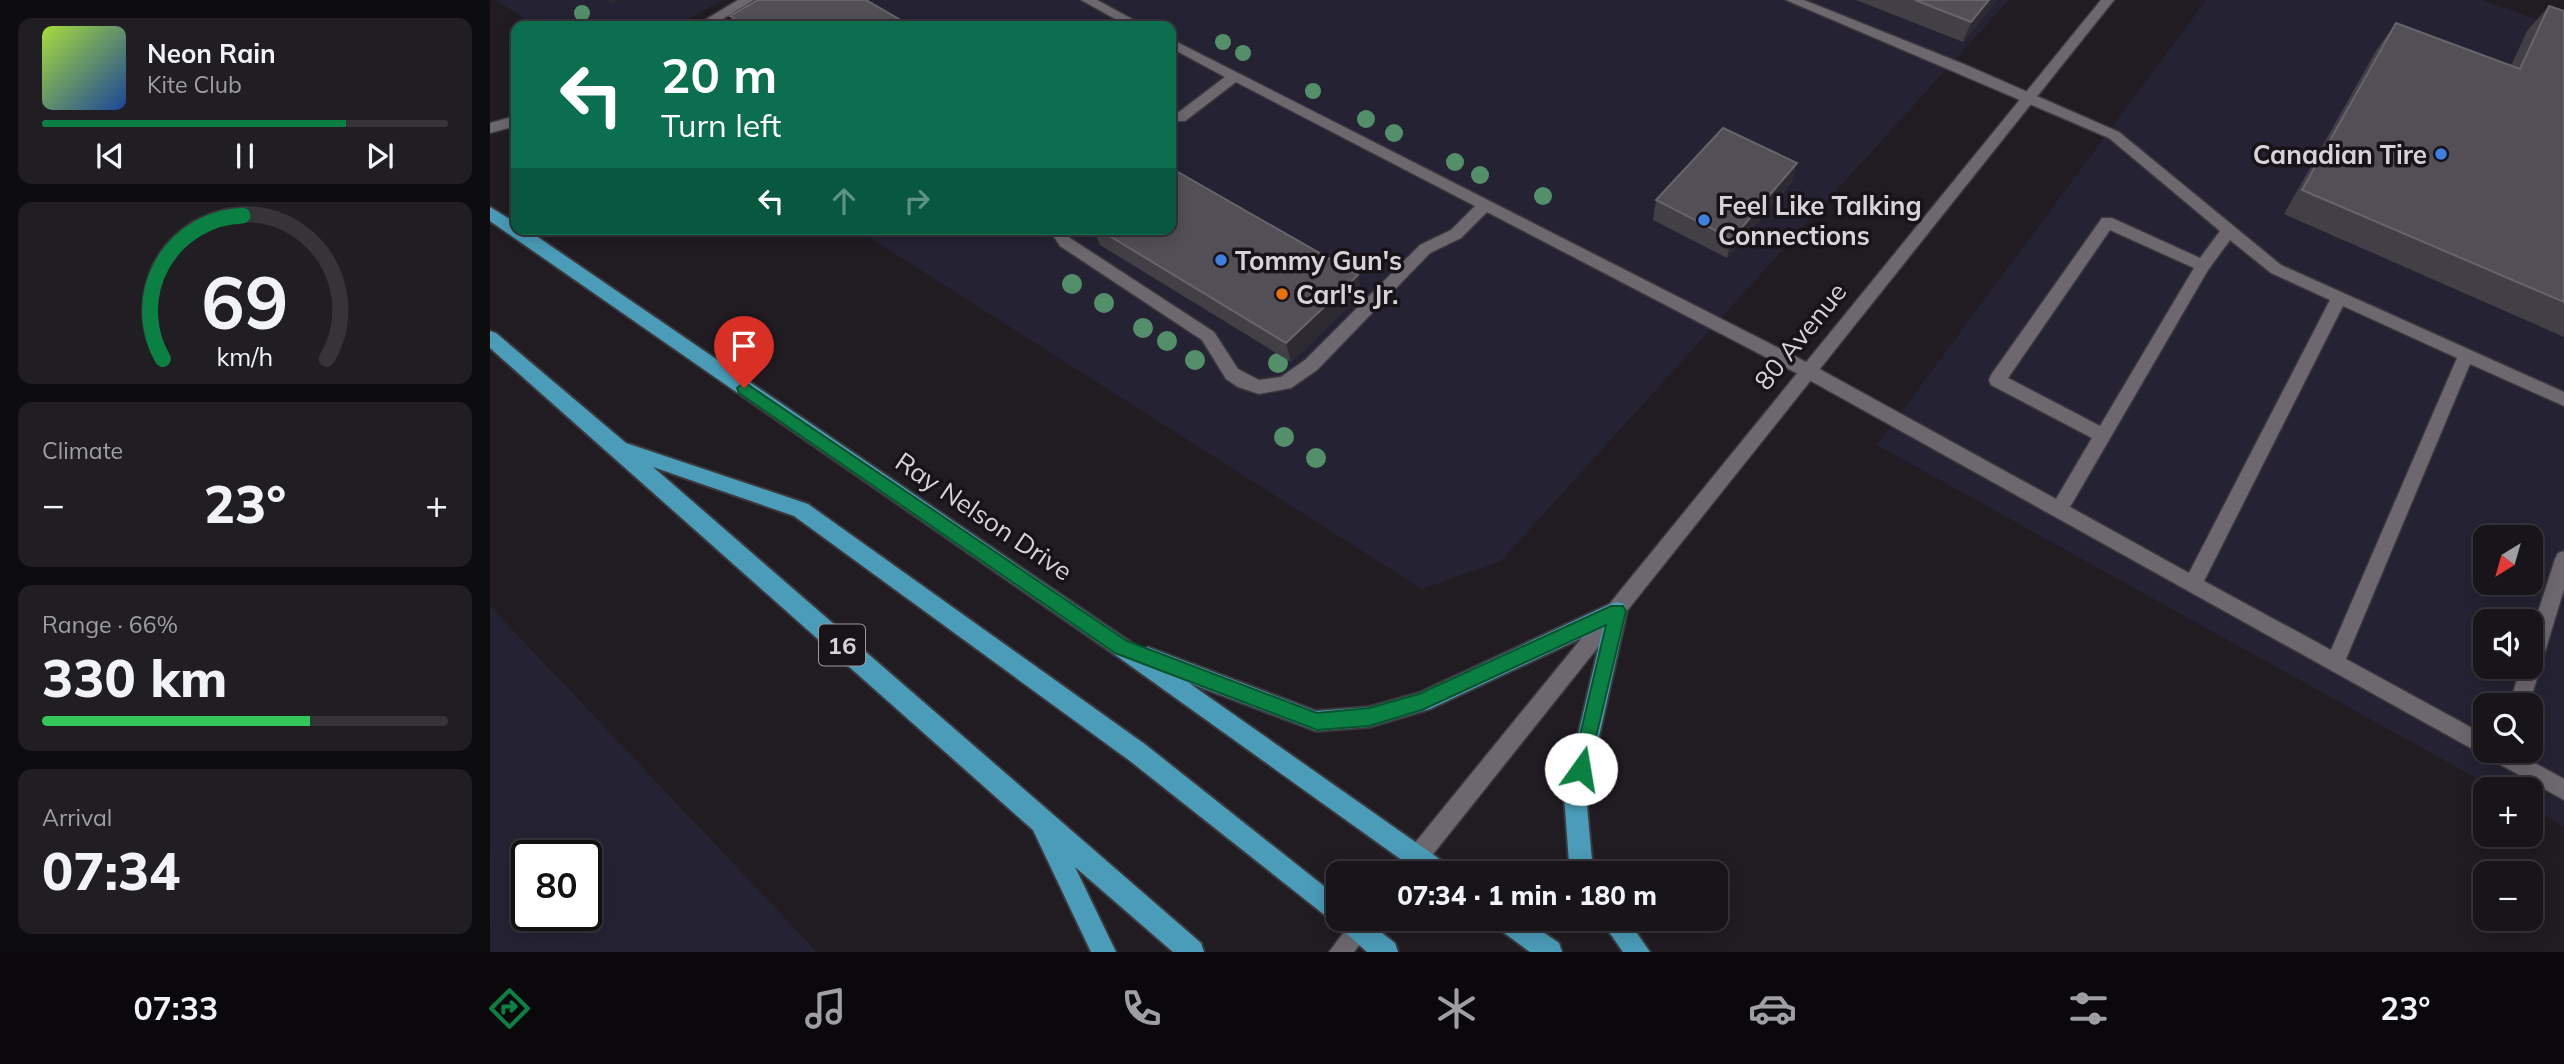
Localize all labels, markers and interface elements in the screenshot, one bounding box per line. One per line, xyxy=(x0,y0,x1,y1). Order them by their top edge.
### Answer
text: Neon Rain xyxy=(147,37,276,70)
text: 20 m xyxy=(661,44,777,105)
icon: left xyxy=(546,49,637,140)
text: Kite Club xyxy=(147,70,242,99)
text: Turn left xyxy=(661,105,781,145)
icon: previous xyxy=(91,137,129,175)
icon: pause xyxy=(226,137,264,175)
icon: next xyxy=(361,137,399,175)
place label: Canadian Tire xyxy=(2253,138,2427,171)
marker: Canadian Tire xyxy=(2433,146,2449,162)
icon: left xyxy=(752,182,790,220)
icon: ahead xyxy=(825,182,863,220)
icon: right xyxy=(898,182,936,220)
place label: Feel Like Talking Connections xyxy=(1718,189,1922,252)
marker: Feel Like Talking Connections xyxy=(1696,212,1712,228)
place label: Tommy Gun's xyxy=(1235,244,1402,277)
marker: Tommy Gun's xyxy=(1213,252,1229,268)
text: 69 xyxy=(201,256,289,347)
street label: 80 Avenue xyxy=(1747,276,1853,396)
place label: Carl's Jr. xyxy=(1296,278,1398,311)
marker: Carl's Jr. xyxy=(1274,286,1290,302)
pin xyxy=(714,316,774,388)
icon: arrive xyxy=(725,327,763,365)
text: km/h xyxy=(217,340,273,371)
text: Climate xyxy=(42,436,123,465)
street label: Ray Nelson Drive xyxy=(889,445,1079,587)
text: 23° xyxy=(204,471,286,536)
text: − xyxy=(42,480,65,528)
text: + xyxy=(425,480,448,528)
north arrow xyxy=(2473,525,2543,595)
map controls xyxy=(2473,525,2543,931)
button: sound xyxy=(2473,609,2543,679)
text: Range · 66% xyxy=(42,610,178,639)
road number: 16 xyxy=(819,624,865,666)
text: 330 km xyxy=(42,645,227,710)
button: search xyxy=(2473,693,2543,763)
position arrow xyxy=(1544,732,1618,806)
button: + xyxy=(2473,777,2543,847)
text: Arrival xyxy=(42,803,112,832)
text: 07:34 xyxy=(42,838,180,903)
speed limit sign: 80 xyxy=(511,840,602,931)
button: − xyxy=(2473,861,2543,931)
text: 07:34 · 1 min · 180 m xyxy=(1397,879,1657,912)
icon: directions xyxy=(485,984,534,1033)
icon: music xyxy=(801,984,850,1033)
icon: phone xyxy=(1117,984,1166,1033)
icon: climate xyxy=(1432,984,1481,1033)
icon: car xyxy=(1748,984,1797,1033)
icon: filters xyxy=(2064,984,2113,1033)
text: 07:33 xyxy=(133,988,218,1028)
text: 23° xyxy=(2380,988,2430,1028)

